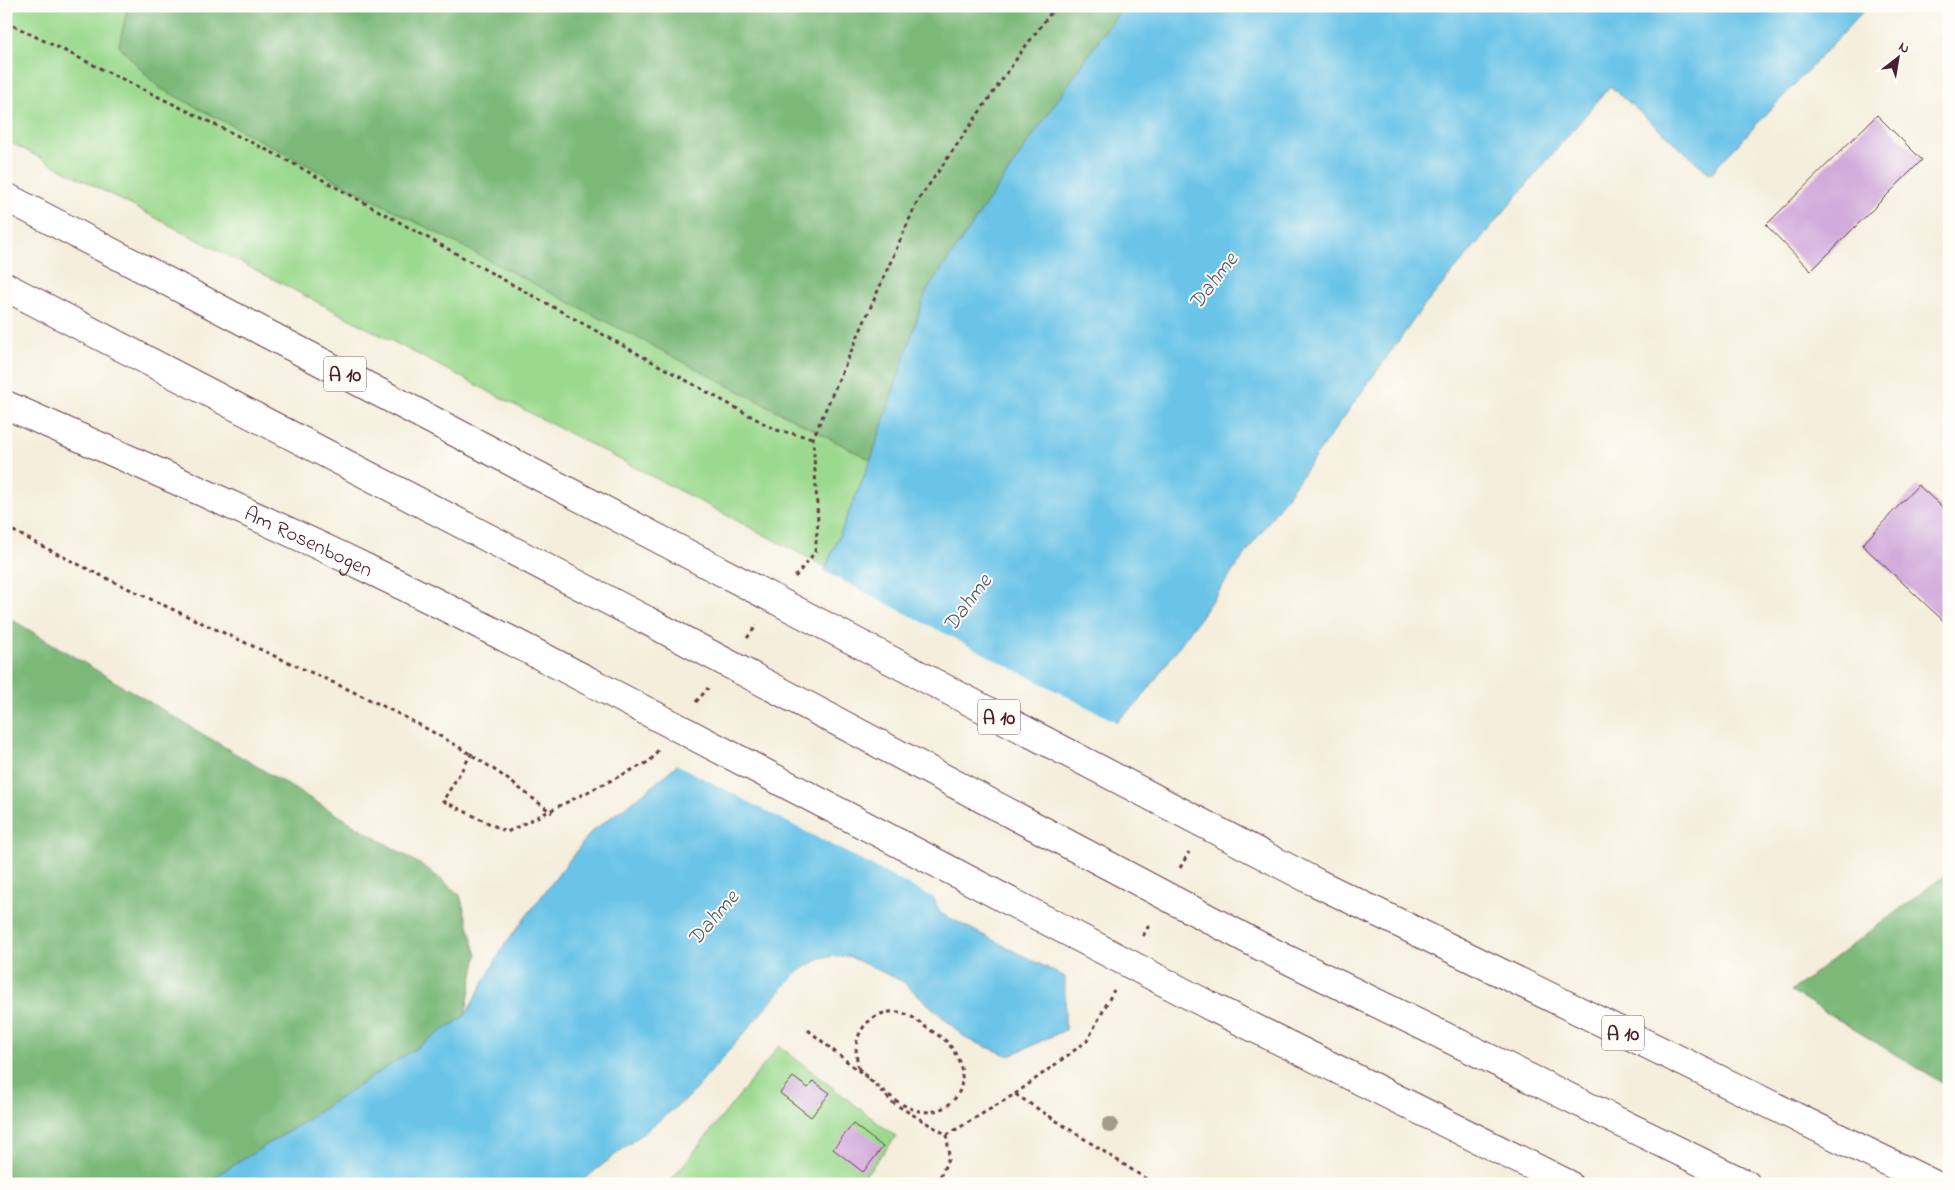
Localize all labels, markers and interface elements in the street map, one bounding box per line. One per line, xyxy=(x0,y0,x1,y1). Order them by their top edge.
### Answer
north arrow xyxy=(1872,32,1922,82)
text: N xyxy=(1894,37,1913,60)
water label: Dahme xyxy=(1182,245,1248,317)
road number: A 10 xyxy=(324,356,366,392)
street label: Am Rosenbogen xyxy=(239,500,377,586)
water label: Dahme xyxy=(936,567,1002,640)
road number: A 10 xyxy=(978,700,1020,734)
water label: Dahme xyxy=(681,883,749,954)
road number: A 10 xyxy=(1602,1016,1644,1050)

